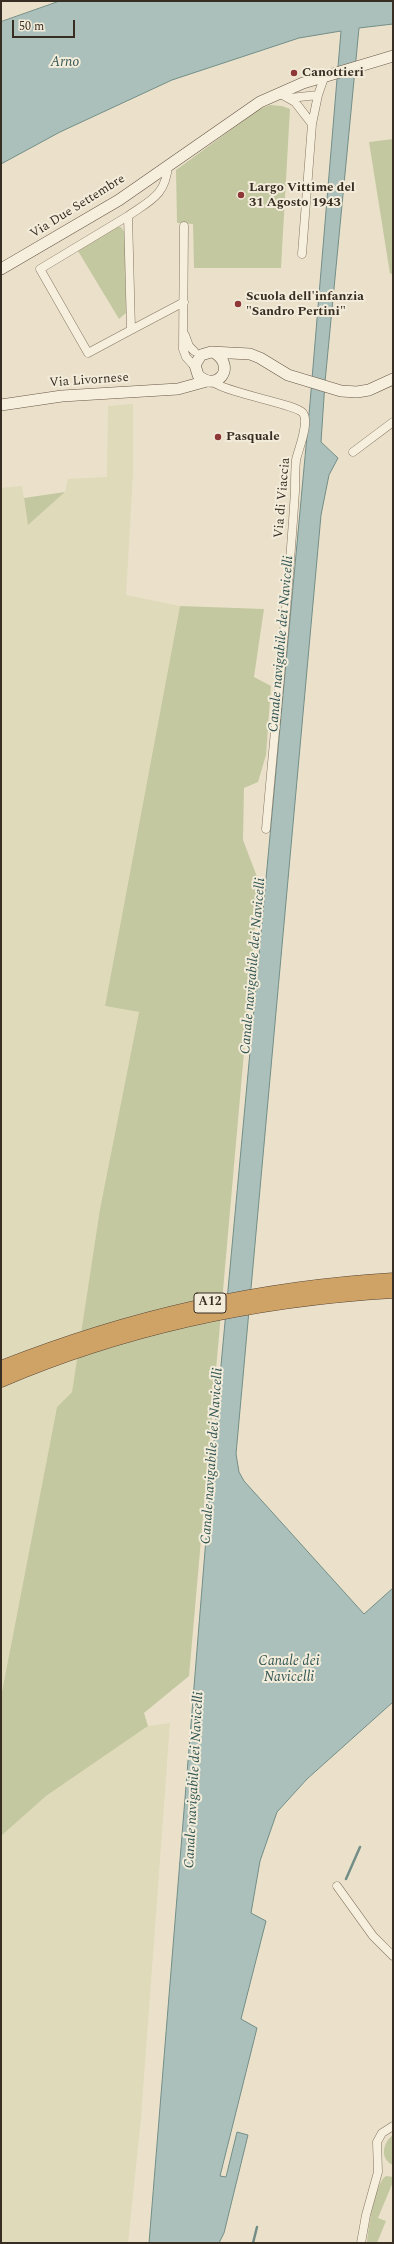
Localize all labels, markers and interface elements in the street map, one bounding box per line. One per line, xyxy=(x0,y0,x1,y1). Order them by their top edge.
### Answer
scale bar xyxy=(14,12,77,38)
text: 50 m xyxy=(19,17,44,36)
water label: Arno xyxy=(51,55,79,71)
place label: Canottieri xyxy=(302,65,364,81)
marker: Canottieri xyxy=(289,68,299,78)
street label: Via Due Settembre xyxy=(28,172,128,242)
place label: Largo Vittime del 31 Agosto 1943 xyxy=(249,180,355,211)
marker: Largo Vittime del 31 Agosto 1943 xyxy=(236,190,246,200)
place label: Scuola dell'infanzia "Sandro Pertini" xyxy=(246,289,364,320)
marker: Scuola dell'infanzia "Sandro Pertini" xyxy=(233,299,243,309)
street label: Via Livornese xyxy=(49,370,129,392)
place label: Pasquale xyxy=(226,429,280,445)
marker: Pasquale xyxy=(213,432,223,442)
street label: Via di Viaccia xyxy=(272,457,294,539)
water label: Canale navigabile dei Navicelli xyxy=(266,555,298,733)
water label: Canale navigabile dei Navicelli xyxy=(238,877,270,1055)
road number: A12 xyxy=(194,1293,226,1313)
water label: Canale navigabile dei Navicelli xyxy=(198,1367,228,1545)
water label: Canale dei Navicelli xyxy=(258,1654,320,1686)
water label: Canale navigabile dei Navicelli xyxy=(182,1691,208,1869)

